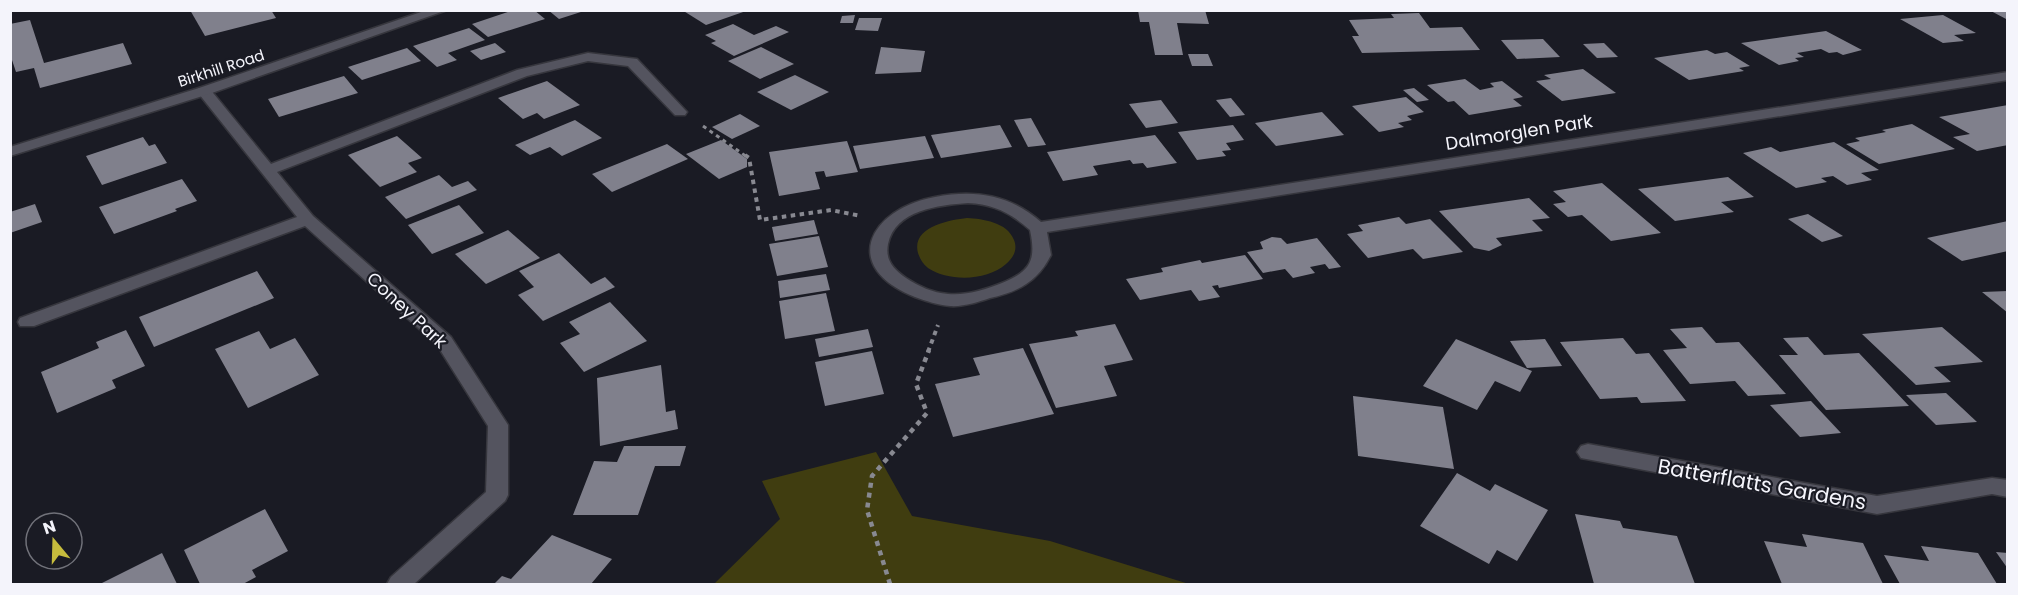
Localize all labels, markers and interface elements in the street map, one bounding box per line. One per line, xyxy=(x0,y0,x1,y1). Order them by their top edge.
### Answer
street label: Birkhill Road xyxy=(175,44,267,92)
street label: Dalmorglen Park xyxy=(1444,108,1595,156)
street label: Coney Park xyxy=(361,266,453,354)
street label: Batterflatts Gardens xyxy=(1655,451,1869,517)
north arrow xyxy=(24,511,84,571)
text: N xyxy=(40,514,59,540)

